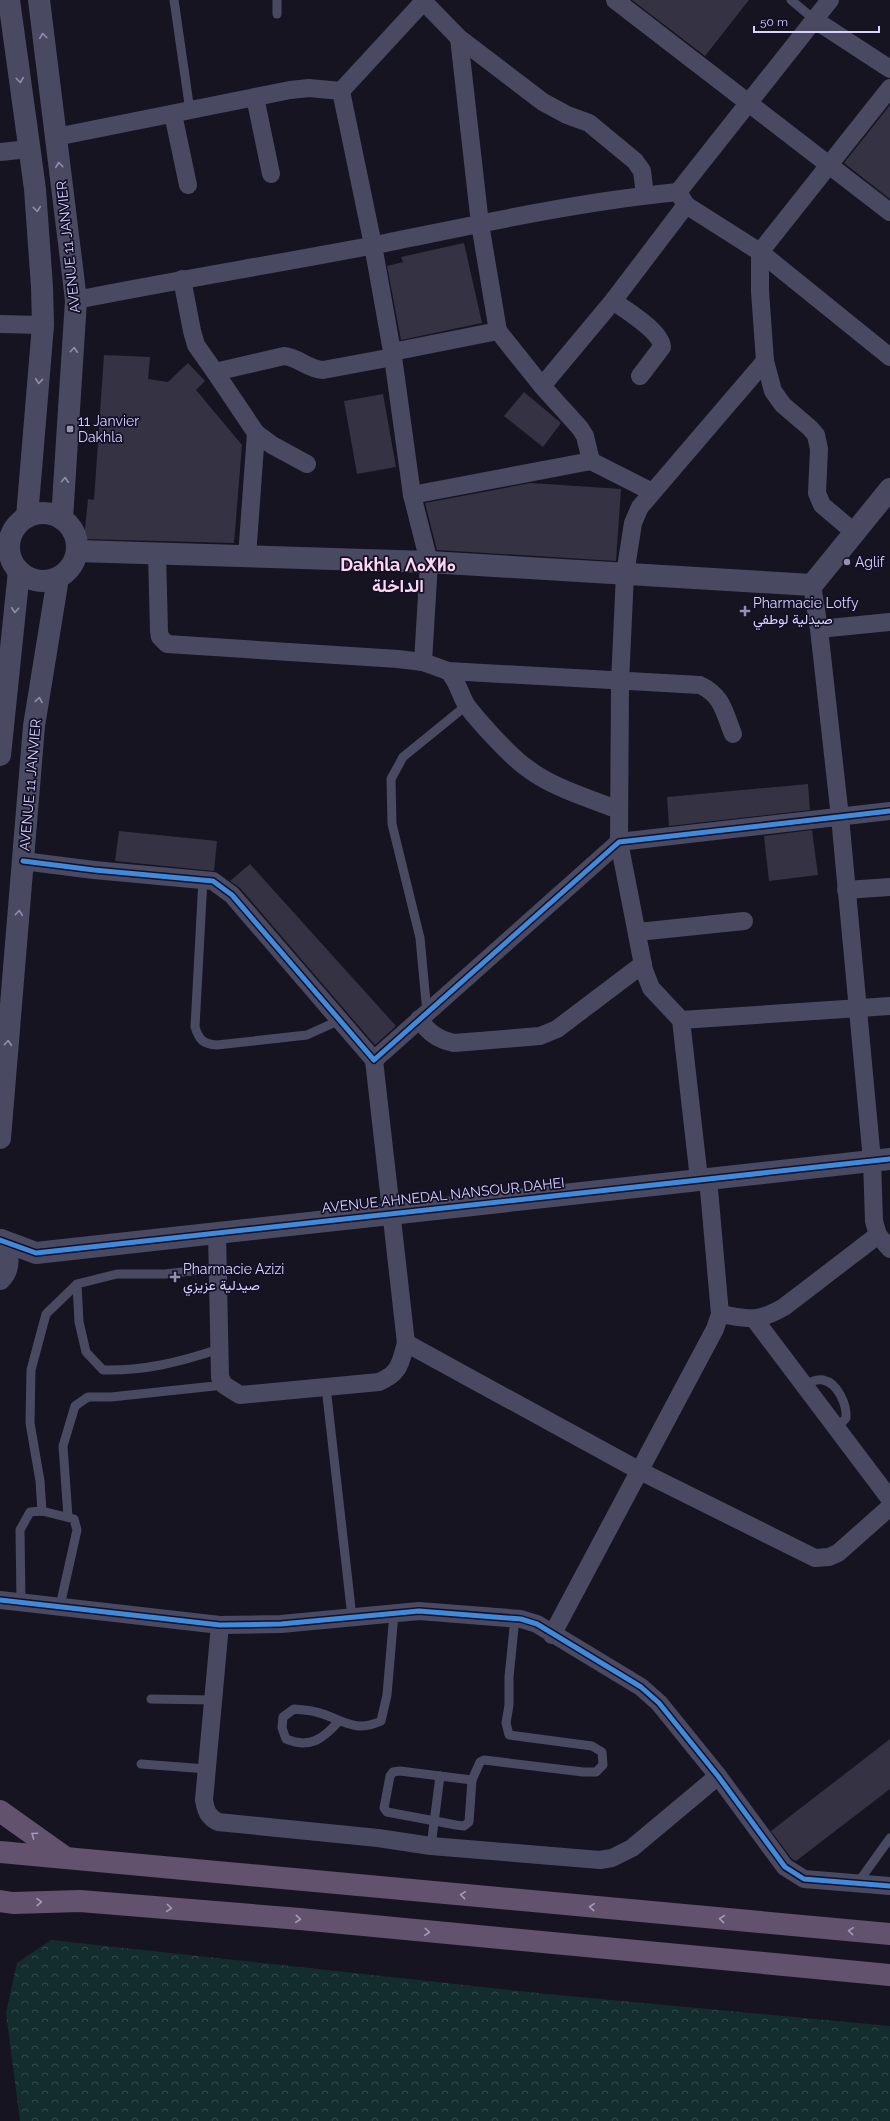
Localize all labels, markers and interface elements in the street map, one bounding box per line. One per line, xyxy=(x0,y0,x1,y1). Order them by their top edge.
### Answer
scale bar xyxy=(754,8,879,34)
text: 50 m xyxy=(760,15,788,29)
one-way arrow xyxy=(39,33,48,39)
one-way arrow xyxy=(15,77,24,83)
one-way arrow xyxy=(55,162,64,168)
street label: AVENUE 11 JANVIER xyxy=(53,180,83,314)
one-way arrow xyxy=(32,206,41,212)
one-way arrow xyxy=(69,347,78,353)
one-way arrow xyxy=(34,378,43,384)
place label: 11 Janvier Dakhla xyxy=(78,413,139,445)
marker: 11 Janvier Dakhla xyxy=(65,424,75,434)
one-way arrow xyxy=(60,477,69,483)
district label: Dakhla ⴷⴰⵅⵍⴰ الداخلة xyxy=(340,554,456,596)
place label: Aglif xyxy=(855,554,886,570)
marker: Aglif xyxy=(842,557,852,567)
place label: Pharmacie Lotfy صيدلية لوطفي xyxy=(753,595,859,631)
marker: Pharmacie Lotfy صيدلية لوطفي xyxy=(740,606,750,616)
one-way arrow xyxy=(11,607,20,613)
one-way arrow xyxy=(34,697,42,704)
street label: AVENUE 11 JANVIER xyxy=(16,718,44,852)
one-way arrow xyxy=(14,910,23,916)
one-way arrow xyxy=(3,1040,12,1046)
street label: AVENUE AHNEDAL NANSOUR DAHEI xyxy=(321,1174,565,1216)
place label: Pharmacie Azizi صيدلية عزيزي xyxy=(183,1261,284,1297)
marker: Pharmacie Azizi صيدلية عزيزي xyxy=(170,1272,180,1282)
one-way arrow xyxy=(31,1832,38,1840)
one-way arrow xyxy=(460,1890,466,1899)
one-way arrow xyxy=(36,1898,42,1906)
one-way arrow xyxy=(589,1902,595,1911)
one-way arrow xyxy=(166,1904,172,1913)
one-way arrow xyxy=(719,1914,725,1923)
one-way arrow xyxy=(295,1915,301,1924)
one-way arrow xyxy=(424,1927,431,1936)
one-way arrow xyxy=(848,1927,854,1936)

